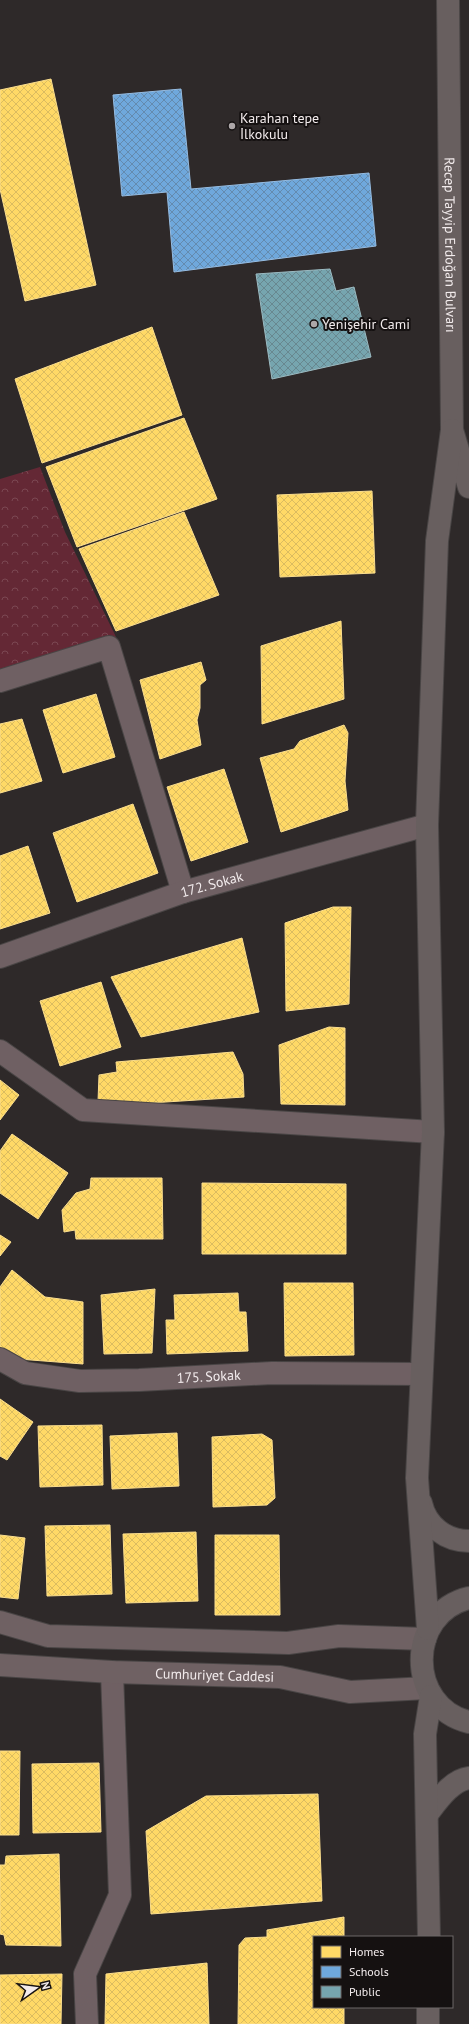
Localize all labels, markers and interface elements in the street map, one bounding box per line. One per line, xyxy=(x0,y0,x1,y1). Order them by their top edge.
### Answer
place label: Karahan tepe İlkokulu xyxy=(240,109,319,143)
marker: Karahan tepe İlkokulu xyxy=(227,121,237,131)
street label: Recep Tayyip Erdoğan Bulvarı xyxy=(440,157,460,333)
place label: Yenişehir Cami xyxy=(322,315,410,333)
marker: Yenişehir Cami xyxy=(309,319,319,329)
street label: 172. Sokak xyxy=(179,867,245,901)
street label: 175. Sokak xyxy=(176,1366,241,1387)
street label: Cumhuriyet Caddesi xyxy=(155,1664,275,1686)
legend xyxy=(313,1936,453,2008)
text: Homes xyxy=(349,1944,384,1959)
text: Schools xyxy=(349,1964,389,1979)
north arrow xyxy=(16,1968,56,2008)
text: N xyxy=(38,1980,53,1991)
text: Public xyxy=(349,1984,381,1999)

